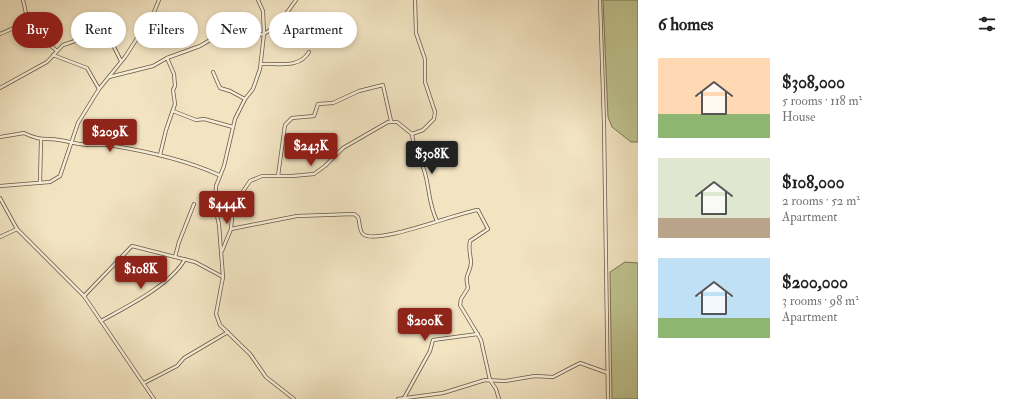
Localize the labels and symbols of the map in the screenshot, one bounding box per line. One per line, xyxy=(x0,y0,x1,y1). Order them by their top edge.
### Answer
pin: $209K xyxy=(82,119,138,153)
pin: $243K xyxy=(283,133,339,167)
pin: $308K xyxy=(404,141,460,175)
pin: $444K xyxy=(199,191,255,225)
pin: $108K xyxy=(113,256,169,290)
pin: $200K xyxy=(397,308,453,342)

